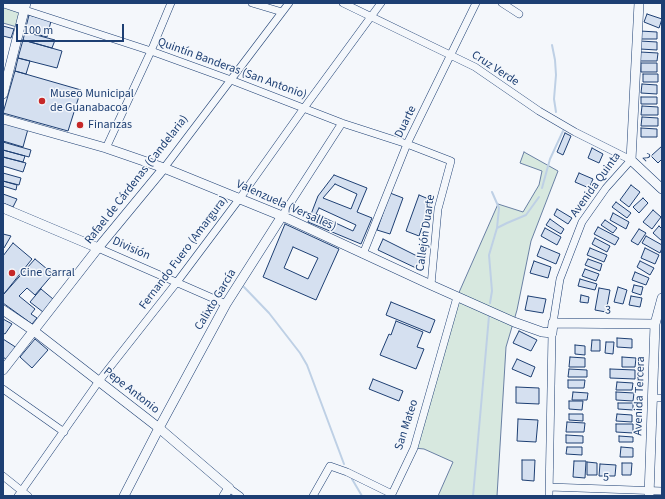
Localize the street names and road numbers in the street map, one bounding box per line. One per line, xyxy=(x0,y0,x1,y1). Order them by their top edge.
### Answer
street label: Quintín Banderas (San Antonio) xyxy=(155,35,309,103)
street label: Cruz Verde xyxy=(469,48,521,90)
street label: Duarte xyxy=(392,104,420,140)
street label: Rafael de Cárdenas (Candelaria) xyxy=(82,113,192,247)
street label: Avenida Quinta xyxy=(568,150,624,220)
street label: 2 xyxy=(639,151,653,165)
street label: Valenzuela (Versalles) xyxy=(234,177,338,235)
street label: Fernando Fuero (Amargura) xyxy=(137,194,231,312)
street label: Callejón Duarte xyxy=(413,194,439,272)
street label: División xyxy=(110,234,152,264)
street label: Calixto García xyxy=(192,267,240,333)
street label: 3 xyxy=(605,304,611,318)
street label: Avenida Tercera xyxy=(631,356,649,436)
street label: Pepe Antonio xyxy=(100,365,162,417)
street label: San Mateo xyxy=(392,398,422,452)
street label: 5 xyxy=(603,471,609,485)

